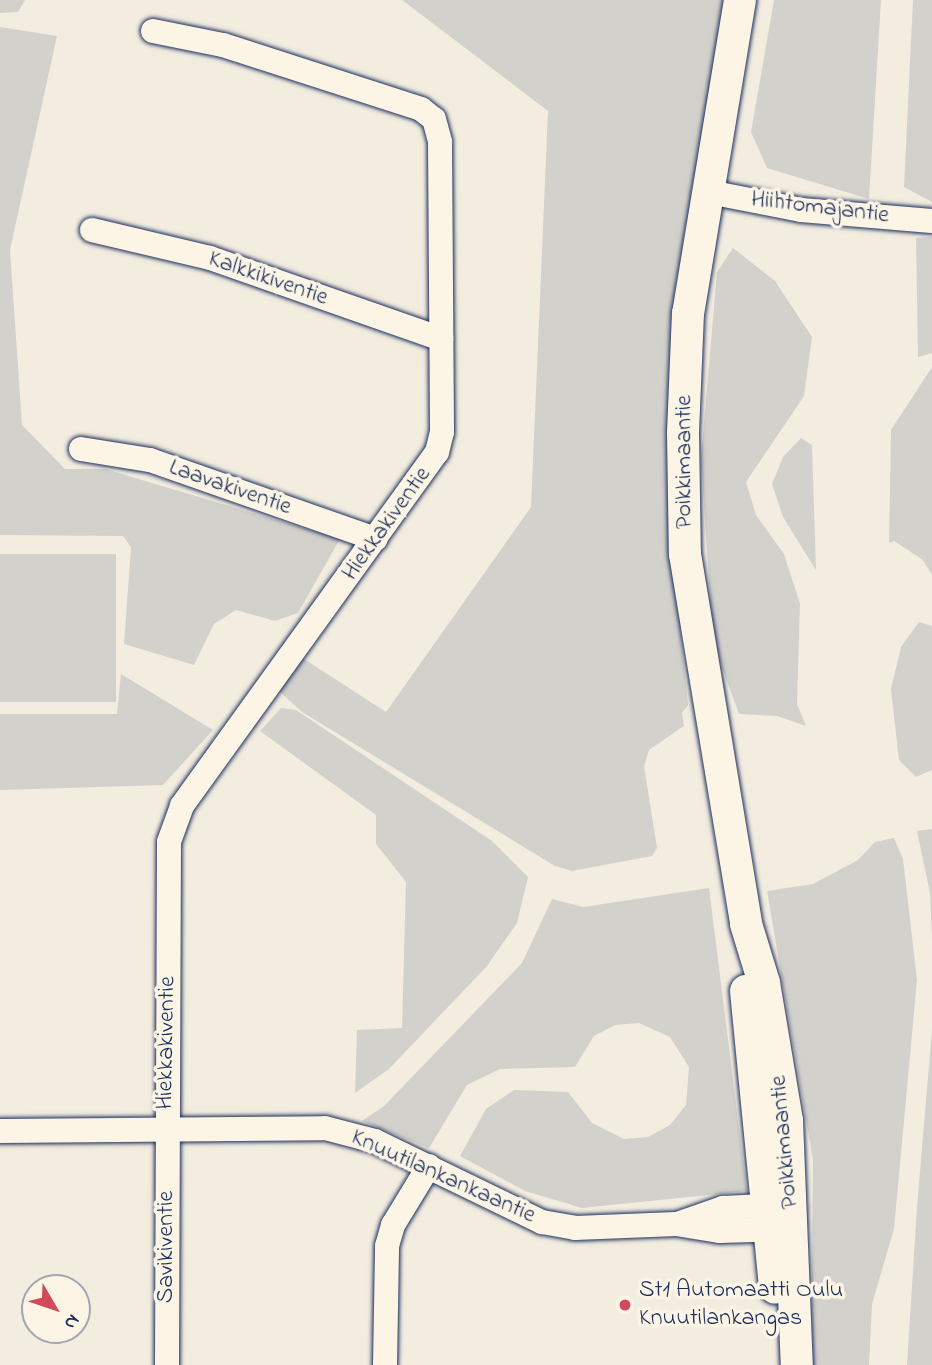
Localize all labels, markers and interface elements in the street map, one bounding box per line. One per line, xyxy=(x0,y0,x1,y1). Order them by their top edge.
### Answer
street label: Hiihtomajantie xyxy=(749,185,891,231)
street label: Kalkkikiventie xyxy=(204,245,332,313)
street label: Poikkimaantie xyxy=(671,395,699,529)
street label: Laavakiventie xyxy=(165,454,295,522)
street label: Hiekkakiventie xyxy=(336,462,438,586)
street label: Hiekkakiventie xyxy=(151,976,183,1110)
street label: Poikkimaantie xyxy=(765,1074,805,1210)
street label: Knuutilankankaantie xyxy=(346,1123,540,1231)
street label: Savikiventie xyxy=(153,1191,181,1303)
north arrow xyxy=(21,1274,91,1344)
place label: St1 Automaatti Oulu Knuutilankangas xyxy=(639,1277,843,1333)
marker: St1 Automaatti Oulu Knuutilankangas xyxy=(617,1297,633,1313)
text: N xyxy=(57,1308,86,1335)

